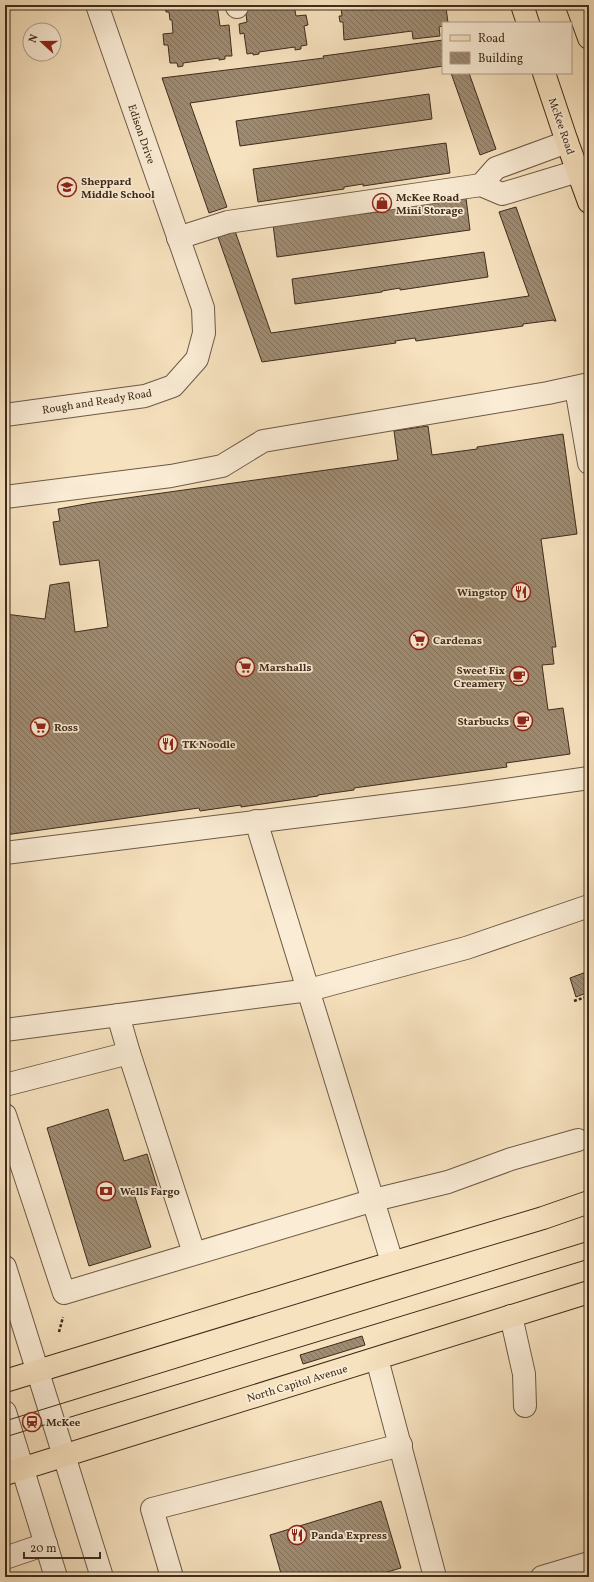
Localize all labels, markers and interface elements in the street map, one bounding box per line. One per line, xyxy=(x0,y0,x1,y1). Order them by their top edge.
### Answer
north arrow xyxy=(22,22,62,62)
legend xyxy=(442,22,572,74)
text: Road xyxy=(478,31,505,47)
text: N xyxy=(26,33,42,45)
text: Building xyxy=(478,51,523,67)
street label: McKee Road xyxy=(544,96,577,157)
street label: Edison Drive xyxy=(123,103,158,166)
place label: Sheppard Middle School xyxy=(81,175,155,203)
school or university icon: Sheppard Middle School xyxy=(56,176,78,198)
place label: McKee Road Mini Storage xyxy=(396,191,464,219)
shop icon: McKee Road Mini Storage xyxy=(371,192,393,214)
street label: Rough and Ready Road xyxy=(41,386,153,419)
restaurant icon: Wingstop xyxy=(510,581,532,603)
place label: Wingstop xyxy=(457,586,507,601)
supermarket icon: Cardenas xyxy=(408,629,430,651)
place label: Cardenas xyxy=(433,634,482,649)
supermarket icon: Marshalls xyxy=(234,656,256,678)
place label: Marshalls xyxy=(259,661,312,676)
place label: Sweet Fix Creamery xyxy=(454,664,506,692)
cafe icon: Sweet Fix Creamery xyxy=(508,665,530,687)
cafe icon: Starbucks xyxy=(512,710,534,732)
place label: Starbucks xyxy=(457,715,509,730)
supermarket icon: Ross xyxy=(29,716,51,738)
place label: Ross xyxy=(54,721,78,736)
restaurant icon: TK Noodle xyxy=(157,733,179,755)
place label: TK Noodle xyxy=(182,738,236,753)
bank icon: Wells Fargo xyxy=(95,1180,117,1202)
place label: Wells Fargo xyxy=(120,1185,180,1200)
street label: North Capitol Avenue xyxy=(245,1362,350,1407)
station icon: McKee xyxy=(21,1411,43,1433)
place label: McKee xyxy=(46,1416,81,1431)
restaurant icon: Panda Express xyxy=(286,1524,308,1546)
place label: Panda Express xyxy=(311,1529,387,1544)
scale bar xyxy=(24,1534,100,1560)
text: 20 m xyxy=(30,1541,57,1557)

